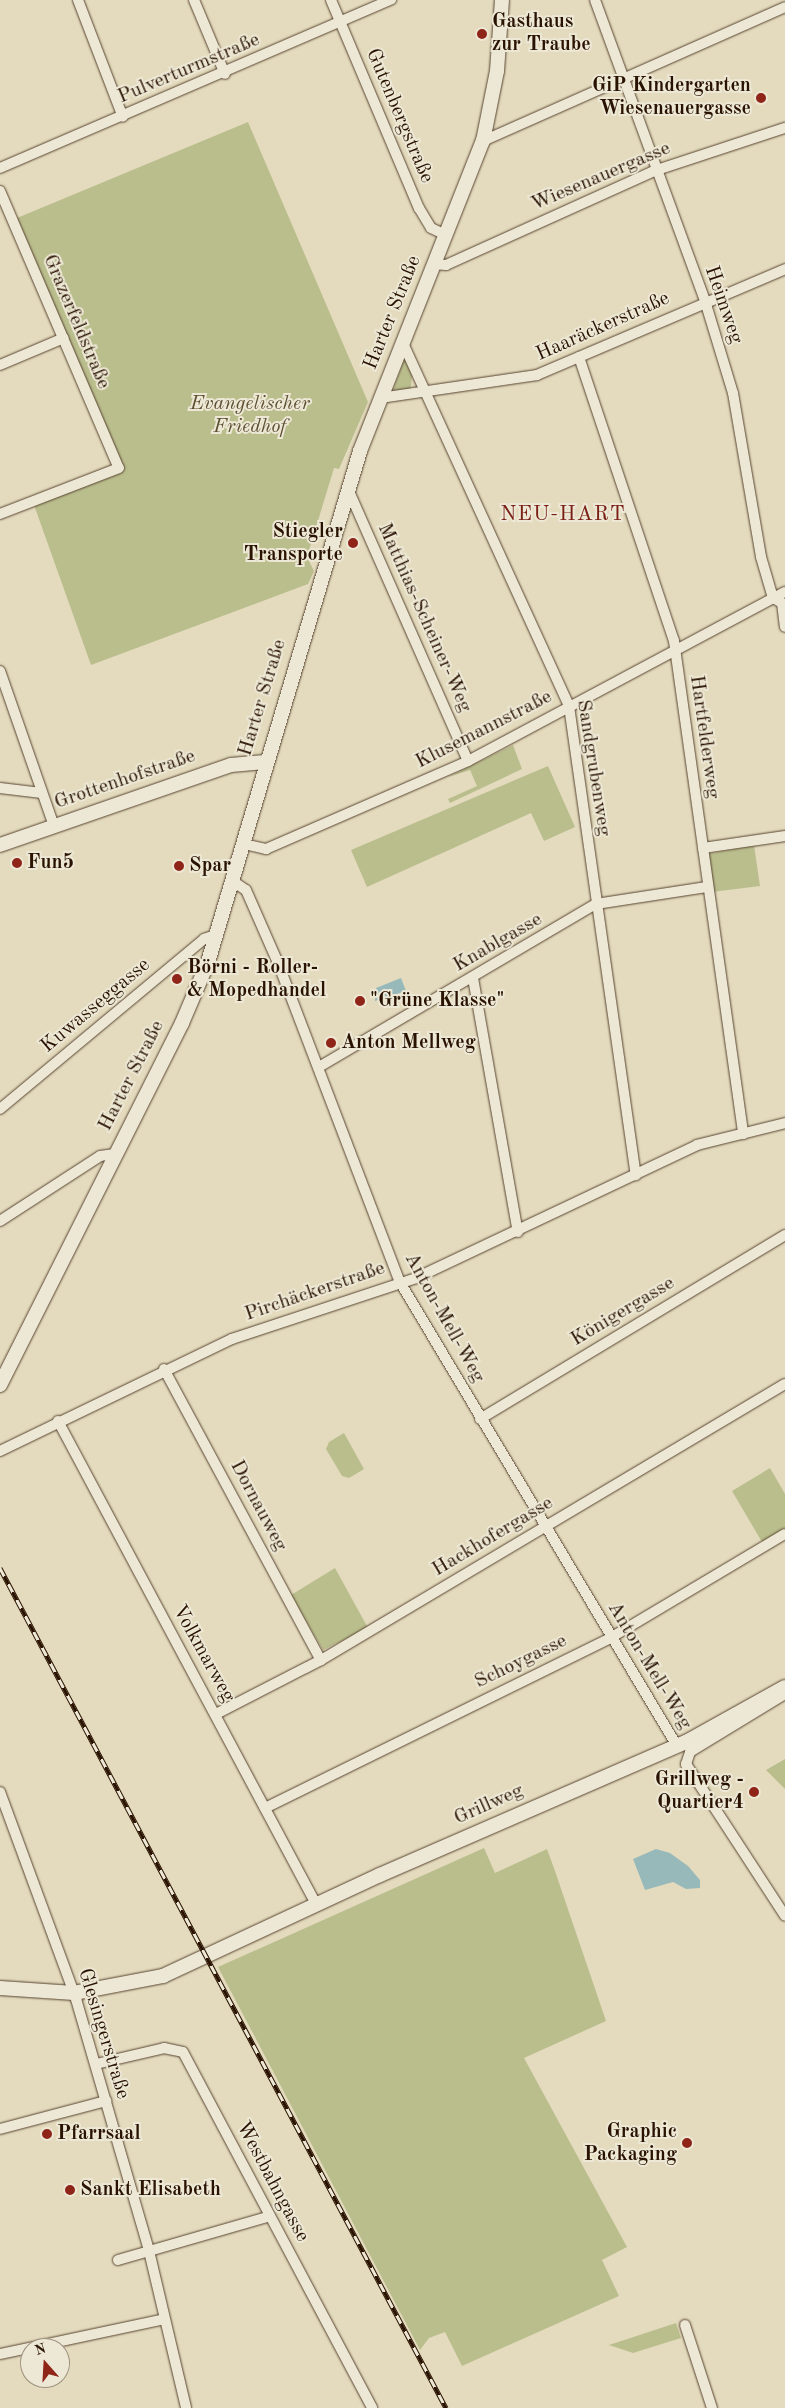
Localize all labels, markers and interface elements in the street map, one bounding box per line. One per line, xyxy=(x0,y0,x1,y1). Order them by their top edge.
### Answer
place label: Gasthaus zur Traube xyxy=(492,10,591,57)
street label: Pulverturmstraße xyxy=(114,28,264,110)
marker: Gasthaus zur Traube xyxy=(476,28,488,40)
street label: Gutenbergstraße xyxy=(360,45,438,187)
place label: GiP Kindergarten Wiesenauergasse xyxy=(592,74,751,121)
marker: GiP Kindergarten Wiesenauergasse xyxy=(755,92,767,104)
street label: Wiesenauergasse xyxy=(528,137,674,217)
street label: Grazerfeldstraße xyxy=(37,251,115,393)
street label: Harter Straße xyxy=(359,252,427,374)
street label: Heimweg xyxy=(699,263,747,347)
street label: Haaräckerstraße xyxy=(533,287,673,367)
park label: Evangelischer Friedhof xyxy=(190,393,310,440)
district label: NEU-HART xyxy=(499,502,627,528)
place label: Stiegler Transporte xyxy=(244,520,343,567)
street label: Matthias-Scheiner-Weg xyxy=(371,520,477,716)
marker: Stiegler Transporte xyxy=(347,537,359,549)
street label: Harter Straße xyxy=(234,637,292,759)
street label: Hartfelderweg xyxy=(683,674,725,800)
street label: Klusemannstraße xyxy=(412,685,556,775)
street label: Sandgrubenweg xyxy=(570,698,616,838)
street label: Grottenhofstraße xyxy=(51,745,199,815)
place label: Fun5 xyxy=(27,851,74,875)
place label: Spar xyxy=(189,854,231,878)
marker: Fun5 xyxy=(11,857,23,869)
marker: Spar xyxy=(173,860,185,872)
street label: Knablgasse xyxy=(449,908,547,978)
street label: Kuwasseggasse xyxy=(37,953,155,1059)
place label: Börni - Roller- & Mopedhandel xyxy=(187,956,326,1003)
marker: Börni - Roller- & Mopedhandel xyxy=(171,973,183,985)
place label: "Grüne Klasse" xyxy=(370,989,504,1013)
marker: "Grüne Klasse" xyxy=(354,995,366,1007)
street label: Harter Straße xyxy=(94,1017,170,1135)
place label: Anton Mellweg xyxy=(341,1031,476,1055)
marker: Anton Mellweg xyxy=(325,1037,337,1049)
street label: Anton-Mell-Weg xyxy=(398,1249,490,1387)
street label: Pirchäckerstraße xyxy=(242,1257,388,1327)
street label: Königergasse xyxy=(567,1272,679,1352)
street label: Dornauweg xyxy=(224,1456,292,1556)
street label: Hackhofergasse xyxy=(428,1491,558,1583)
street label: Anton-Mell-Weg xyxy=(601,1598,697,1734)
street label: Volkmarweg xyxy=(166,1601,240,1707)
street label: Schoygasse xyxy=(471,1629,571,1695)
place label: Grillweg - Quartier4 xyxy=(655,1768,744,1815)
street label: Grillweg xyxy=(451,1779,527,1831)
marker: Grillweg - Quartier4 xyxy=(748,1786,760,1798)
street label: Glesingerstraße xyxy=(72,1966,134,2102)
street label: Westbahngasse xyxy=(230,2117,314,2247)
place label: Graphic Packaging xyxy=(584,2120,677,2167)
place label: Pfarrsaal xyxy=(57,2122,141,2146)
marker: Pfarrsaal xyxy=(41,2128,53,2140)
marker: Graphic Packaging xyxy=(681,2137,693,2149)
place label: Sankt Elisabeth xyxy=(80,2178,221,2202)
marker: Sankt Elisabeth xyxy=(64,2184,76,2196)
north arrow xyxy=(20,2338,70,2388)
text: N xyxy=(33,2341,48,2358)

